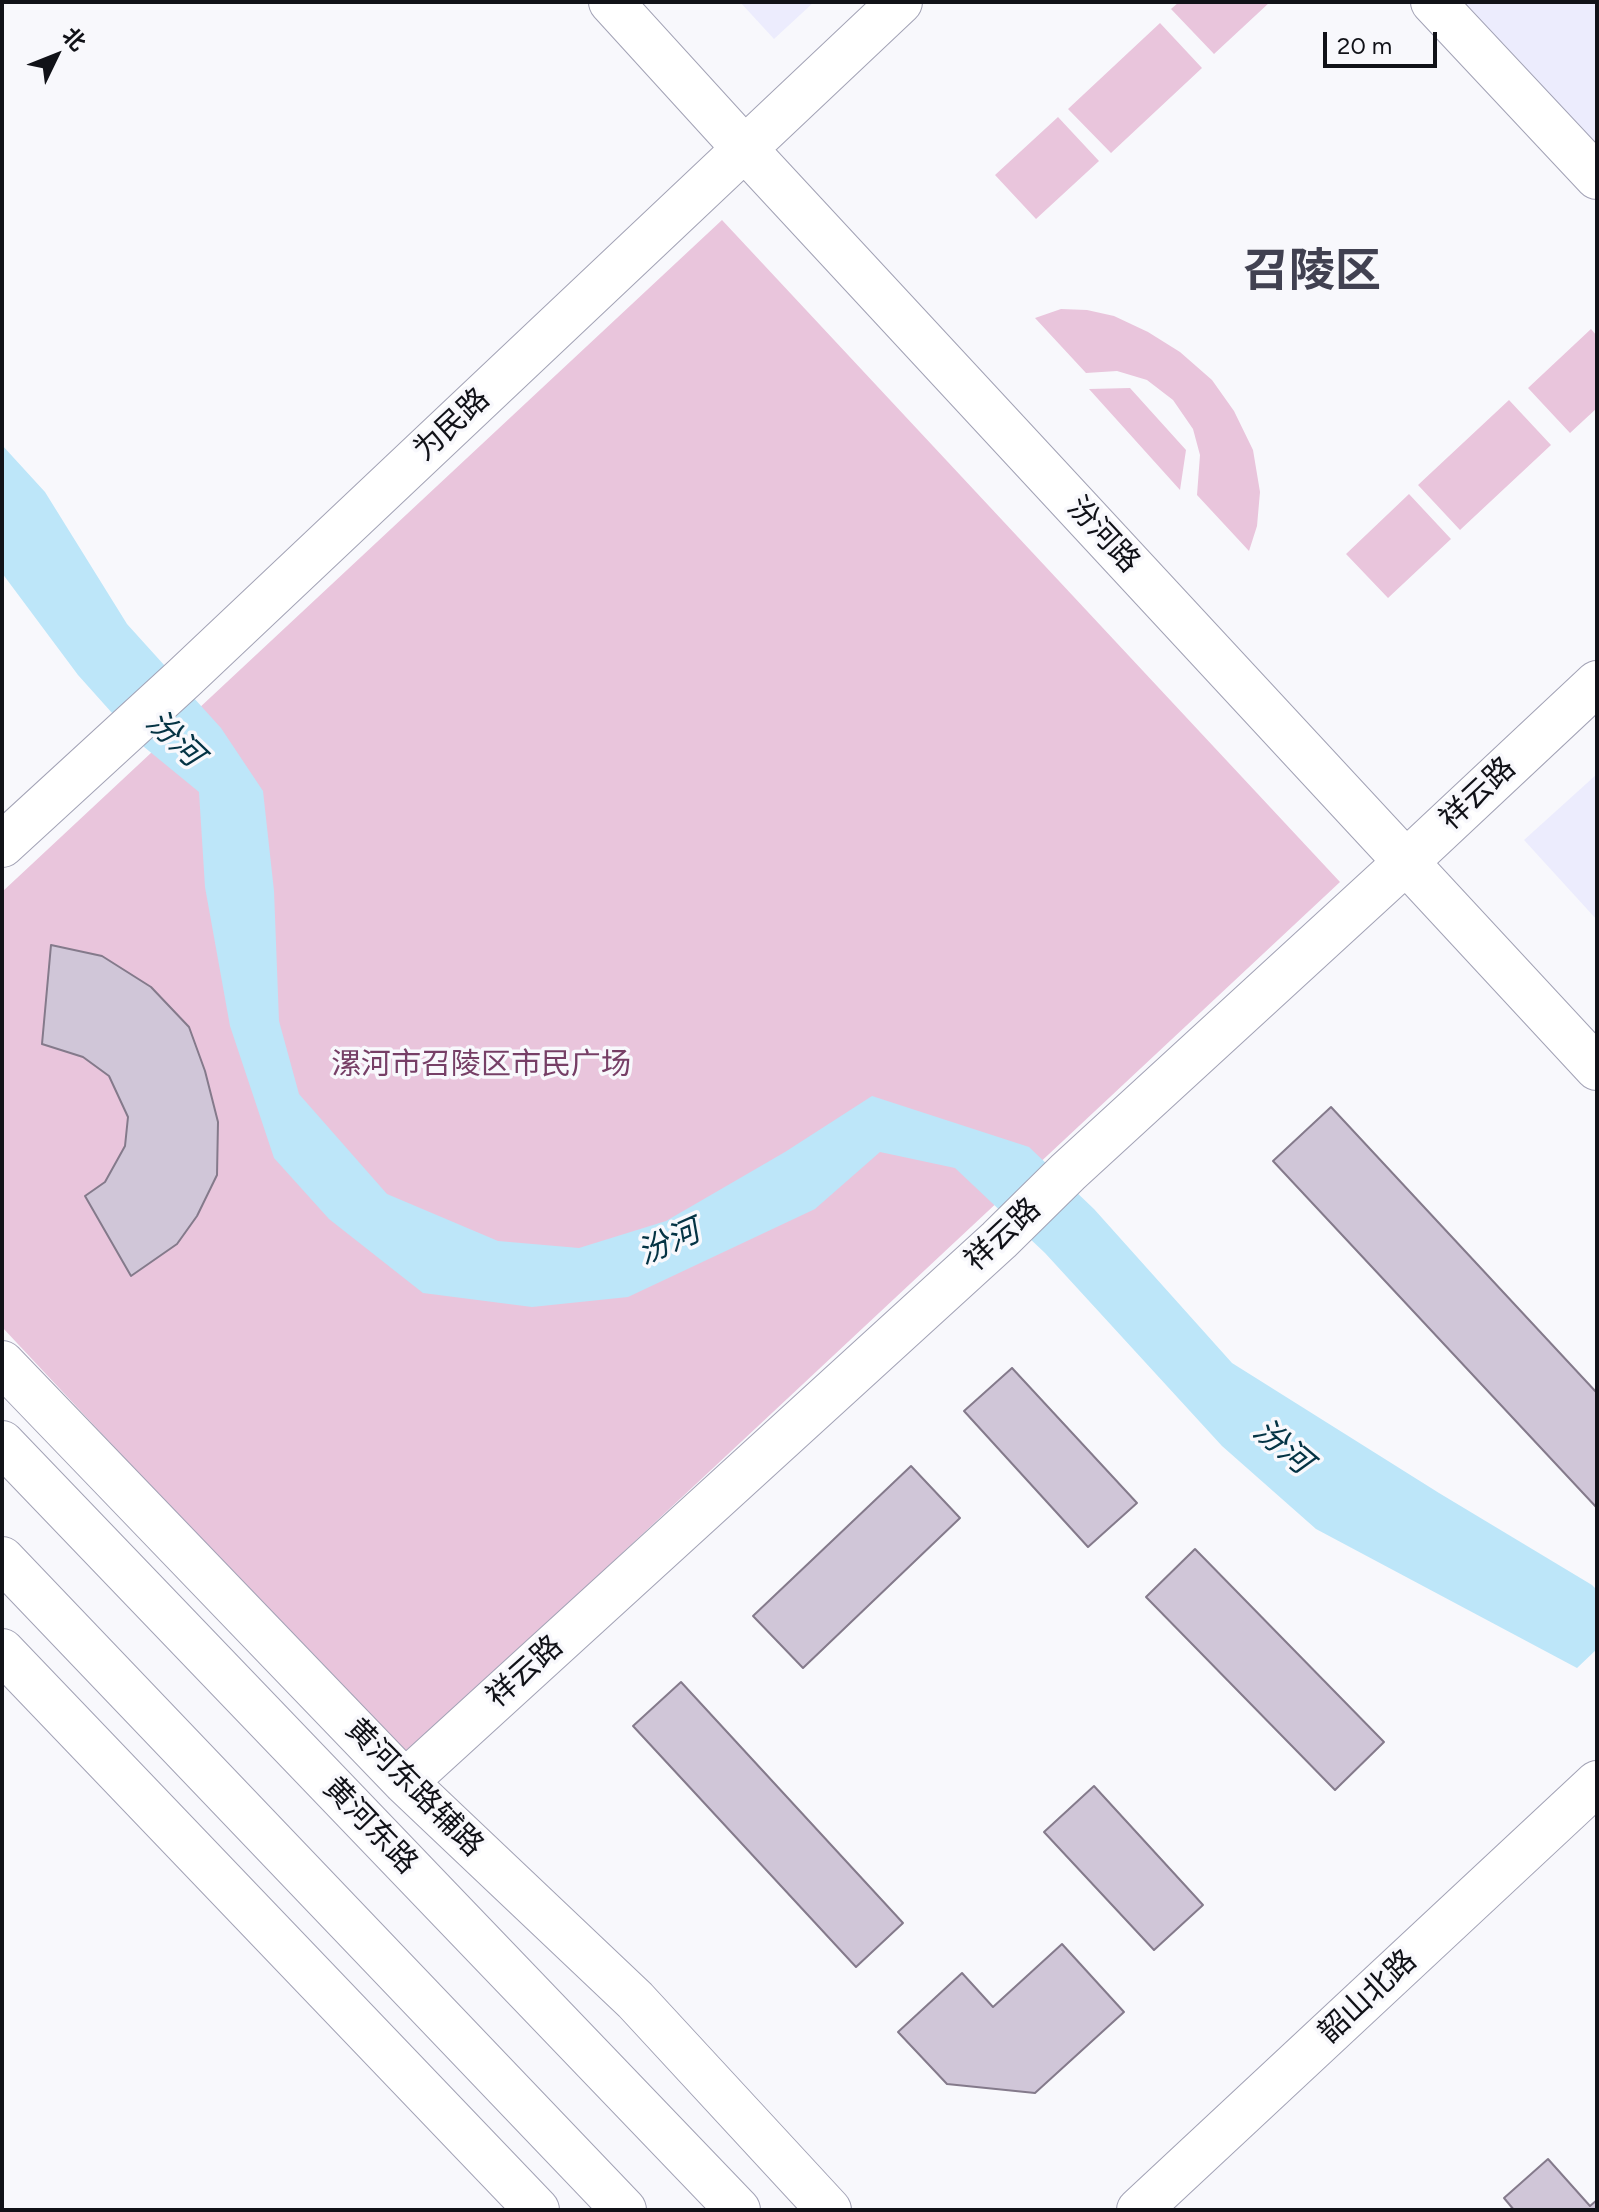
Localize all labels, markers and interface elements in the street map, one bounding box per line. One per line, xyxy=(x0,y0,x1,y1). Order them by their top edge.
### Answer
north arrow xyxy=(16,16,96,96)
scale bar xyxy=(1327,16,1441,66)
text: 北 xyxy=(57,22,91,57)
text: 20 m xyxy=(1337,31,1392,60)
district label: 召陵区 xyxy=(1243,245,1381,301)
street label: 为民路 xyxy=(407,381,497,469)
street label: 汾河路 xyxy=(1059,490,1147,580)
water label: 汾河 xyxy=(138,703,210,775)
street label: 祥云路 xyxy=(1433,750,1523,838)
park label: 漯河市召陵区市民广场 xyxy=(331,1047,631,1083)
street label: 祥云路 xyxy=(958,1191,1048,1279)
water label: 汾河 xyxy=(632,1212,706,1274)
water label: 汾河 xyxy=(1245,1412,1319,1482)
street label: 祥云路 xyxy=(480,1629,570,1715)
street label: 黄河东路辅路 xyxy=(338,1712,490,1864)
street label: 黄河东路 xyxy=(315,1770,425,1882)
street label: 韶山北路 xyxy=(1312,1943,1424,2051)

